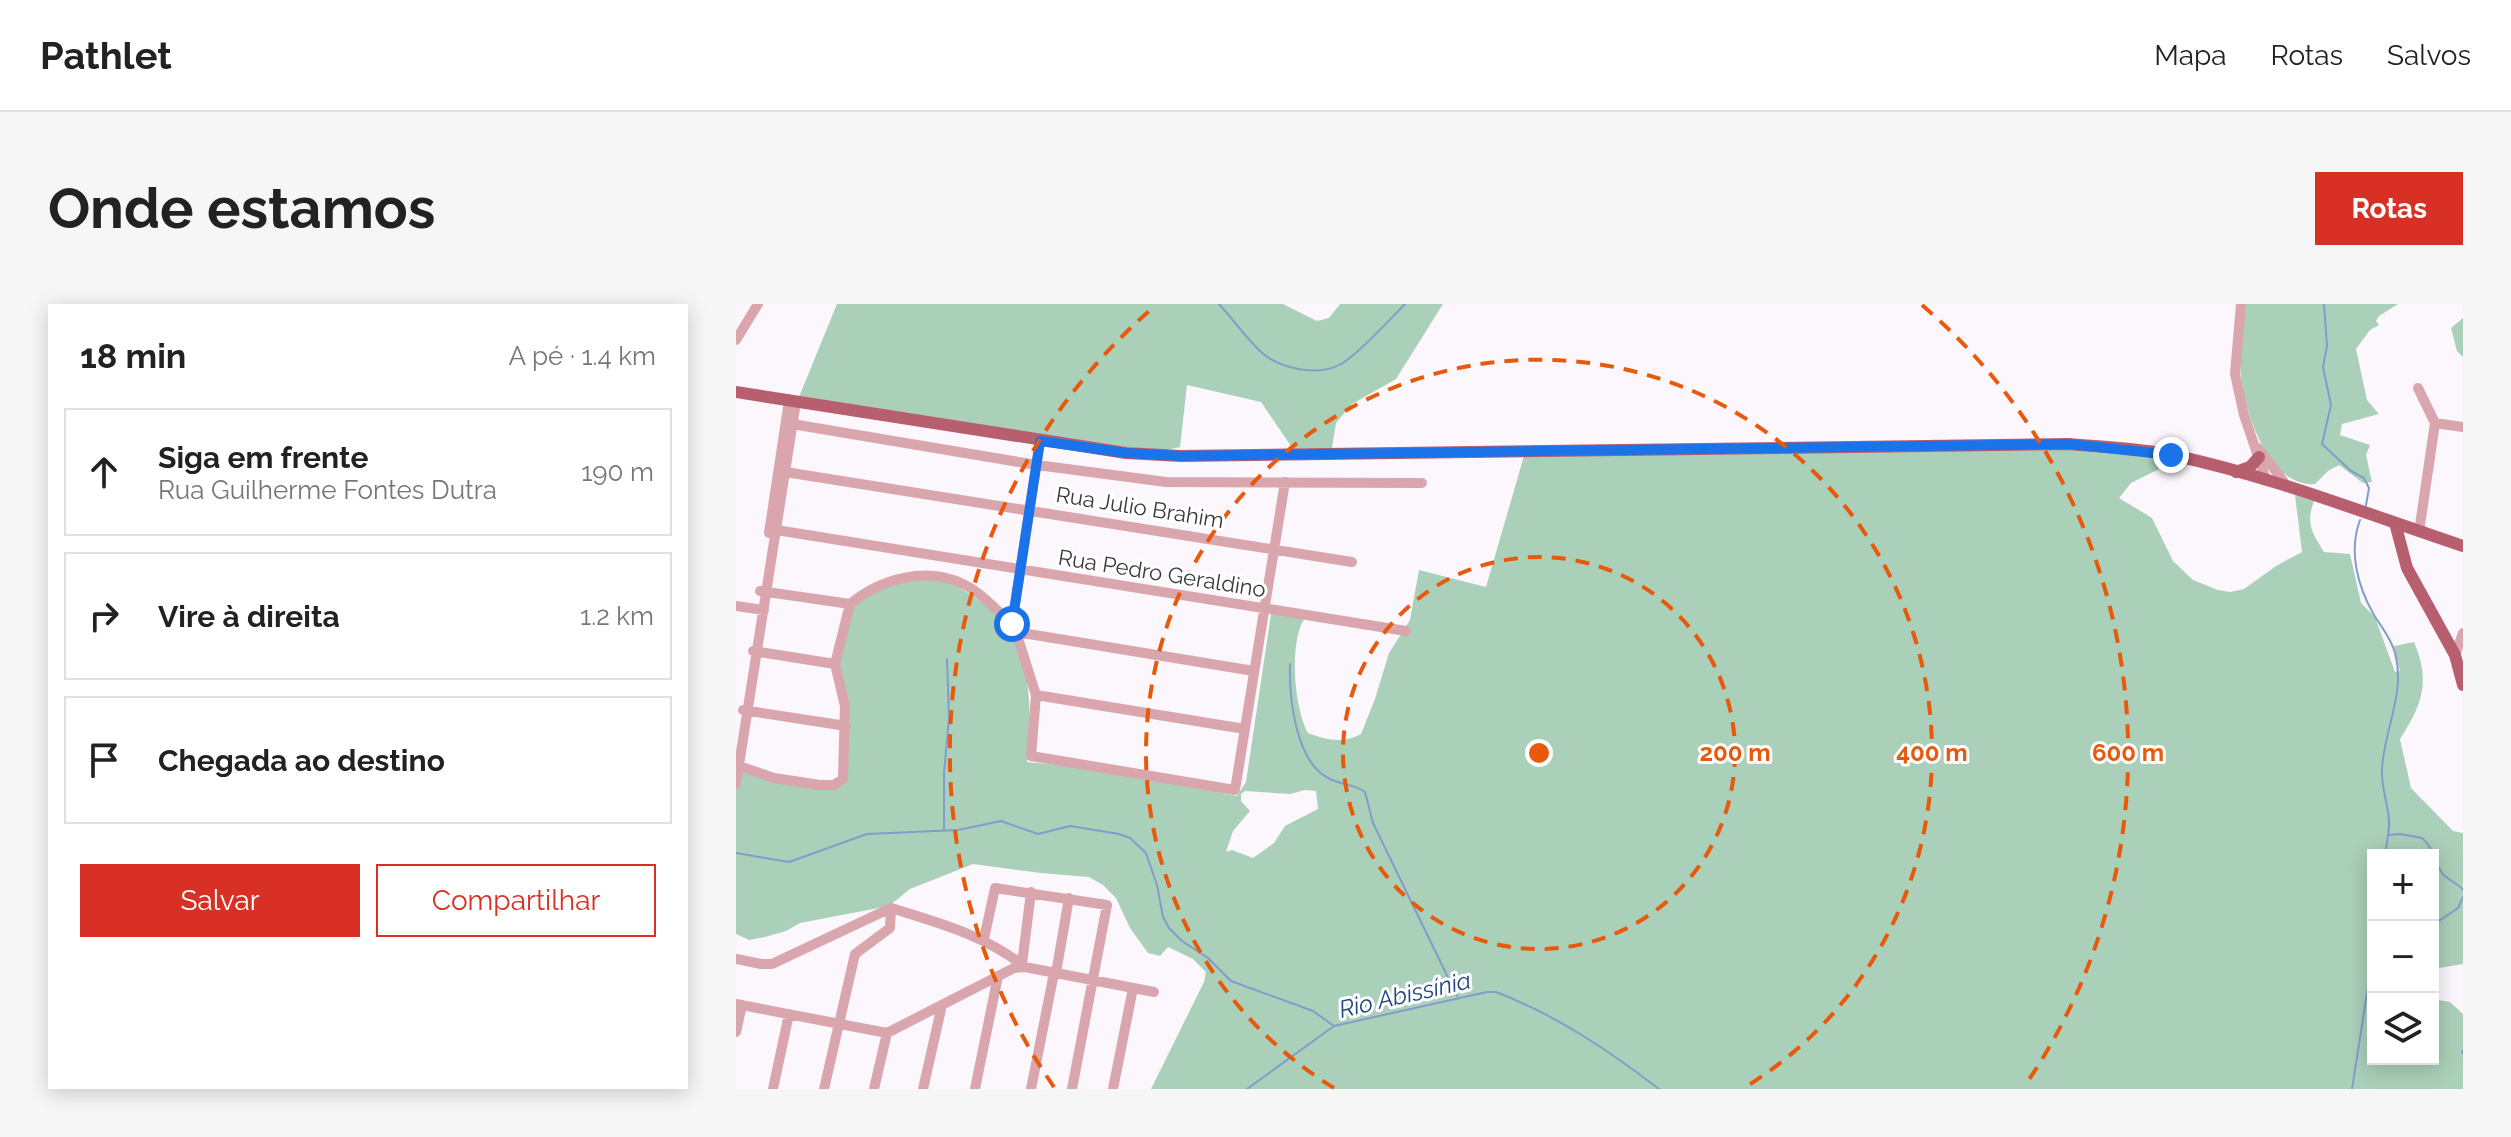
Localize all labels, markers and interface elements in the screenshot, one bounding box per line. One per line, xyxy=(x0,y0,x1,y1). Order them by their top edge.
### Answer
text: Pathlet xyxy=(40,33,172,78)
text: Mapa xyxy=(2154,39,2227,72)
text: Rotas xyxy=(2271,39,2343,72)
text: Salvos xyxy=(2387,39,2471,72)
button: Rotas xyxy=(2315,172,2463,245)
text: Onde estamos xyxy=(48,175,435,241)
text: 18 min xyxy=(80,336,186,376)
text: A pé · 1.4 km xyxy=(509,341,656,371)
route end xyxy=(2153,437,2189,473)
text: Siga em frente xyxy=(158,440,368,475)
icon: ahead xyxy=(82,450,126,494)
text: 190 m xyxy=(581,457,654,487)
text: Rua Guilherme Fontes Dutra xyxy=(158,475,497,505)
street label: Rua Julio Brahim xyxy=(1054,481,1226,533)
street label: Rua Pedro Geraldino xyxy=(1056,544,1268,602)
icon: right xyxy=(82,594,126,638)
text: Vire à direita xyxy=(158,599,340,634)
text: 1.2 km xyxy=(580,601,654,631)
route start xyxy=(994,606,1030,642)
icon: arrive xyxy=(82,738,126,782)
text: 200 m xyxy=(1699,738,1771,767)
text: 400 m xyxy=(1896,738,1968,767)
text: 600 m xyxy=(2092,738,2164,767)
centre of rings xyxy=(1525,739,1553,767)
text: Chegada ao destino xyxy=(158,743,445,778)
map controls xyxy=(2367,849,2439,1065)
button: + xyxy=(2367,849,2439,921)
button: Salvar xyxy=(80,864,360,937)
button: Compartilhar xyxy=(376,864,656,937)
button: − xyxy=(2367,921,2439,993)
water label: Rio Abissínia xyxy=(1336,965,1474,1024)
button: layers xyxy=(2367,993,2439,1065)

